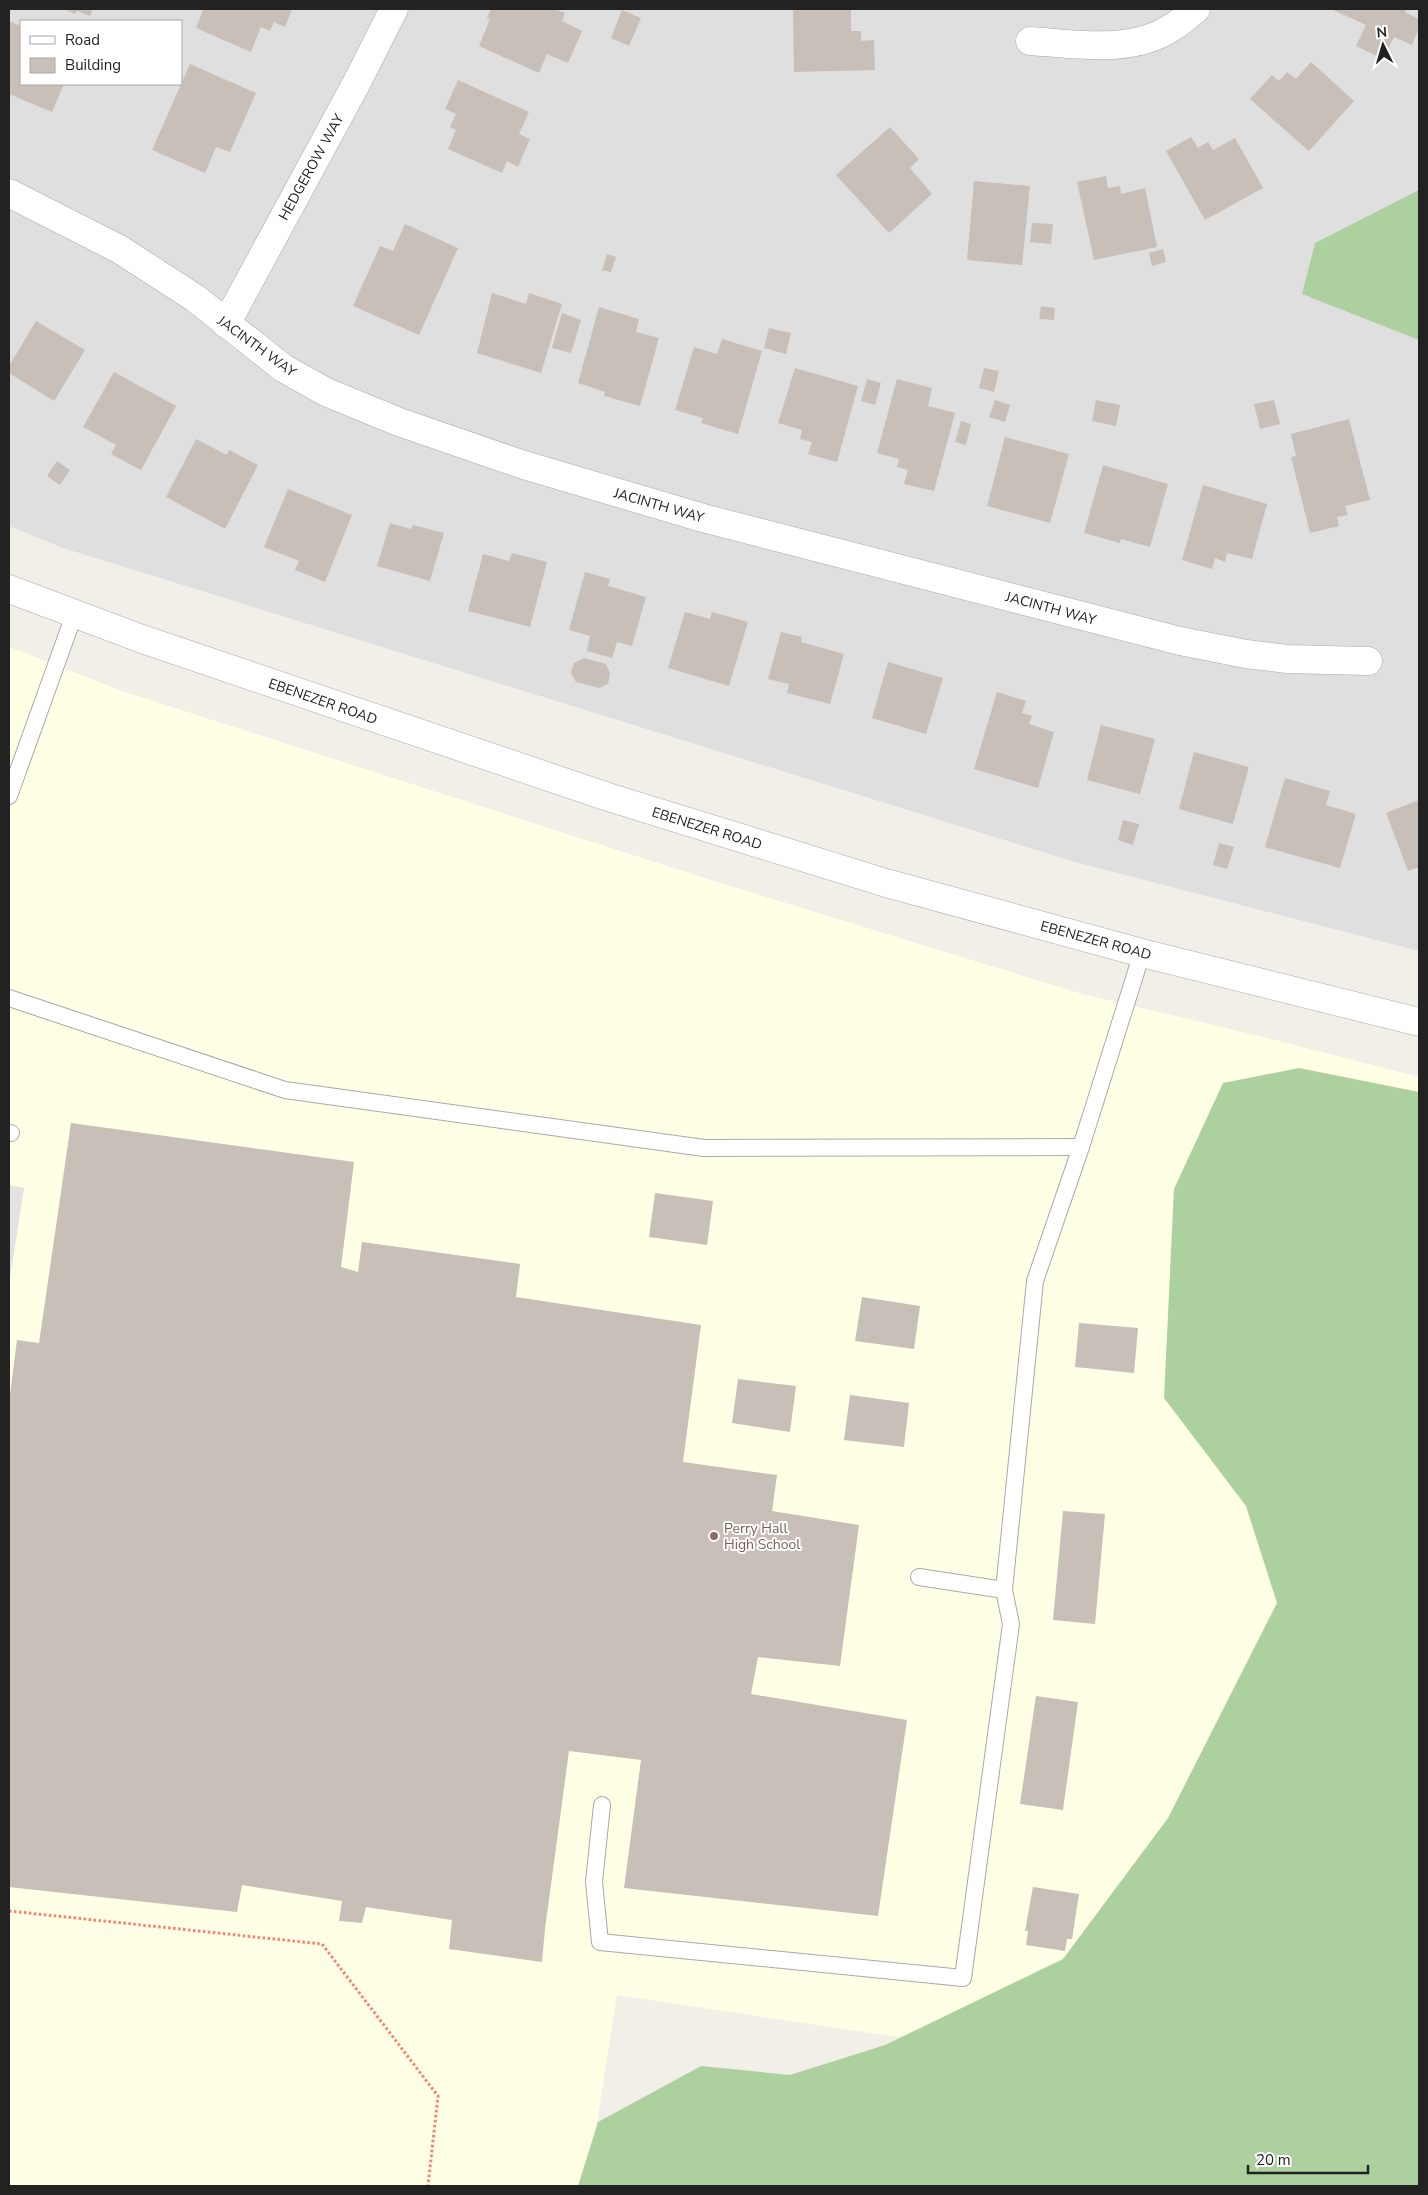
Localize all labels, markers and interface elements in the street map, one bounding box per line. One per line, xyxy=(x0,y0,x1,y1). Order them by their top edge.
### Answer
legend xyxy=(20,20,182,85)
north arrow xyxy=(1358,20,1408,70)
text: N xyxy=(1376,23,1388,42)
text: Road xyxy=(65,30,100,50)
text: Building xyxy=(65,55,121,75)
street label: HEDGEROW WAY xyxy=(274,110,349,224)
street label: JACINTH WAY xyxy=(213,311,300,382)
street label: JACINTH WAY xyxy=(611,483,707,528)
street label: JACINTH WAY xyxy=(1003,587,1099,630)
street label: EBENEZER ROAD xyxy=(266,674,380,729)
street label: EBENEZER ROAD xyxy=(649,803,764,854)
street label: EBENEZER ROAD xyxy=(1038,917,1153,964)
place label: Perry Hall High School xyxy=(724,1519,801,1554)
marker: Perry Hall High School xyxy=(708,1530,720,1542)
scale bar xyxy=(1248,2142,1368,2174)
text: 20 m xyxy=(1256,2150,1291,2170)

